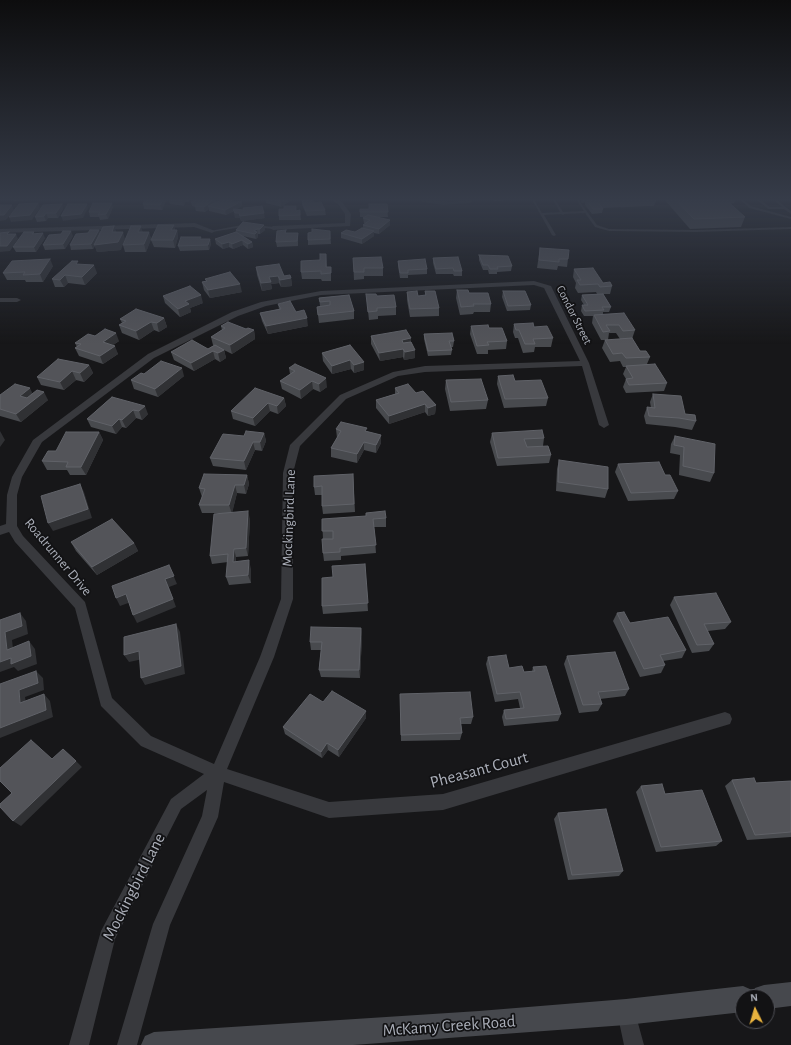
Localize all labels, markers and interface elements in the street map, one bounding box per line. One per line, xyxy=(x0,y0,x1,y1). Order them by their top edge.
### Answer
street label: Condor Street xyxy=(553,283,595,347)
street label: Mockingbird Lane xyxy=(279,469,299,567)
street label: Roadrunner Drive xyxy=(21,515,95,599)
street label: Pheasant Court xyxy=(428,747,530,793)
street label: Mockingbird Lane xyxy=(98,830,170,944)
north arrow xyxy=(735,989,775,1029)
text: N xyxy=(750,992,758,1003)
street label: McKamy Creek Road xyxy=(382,1011,516,1041)

